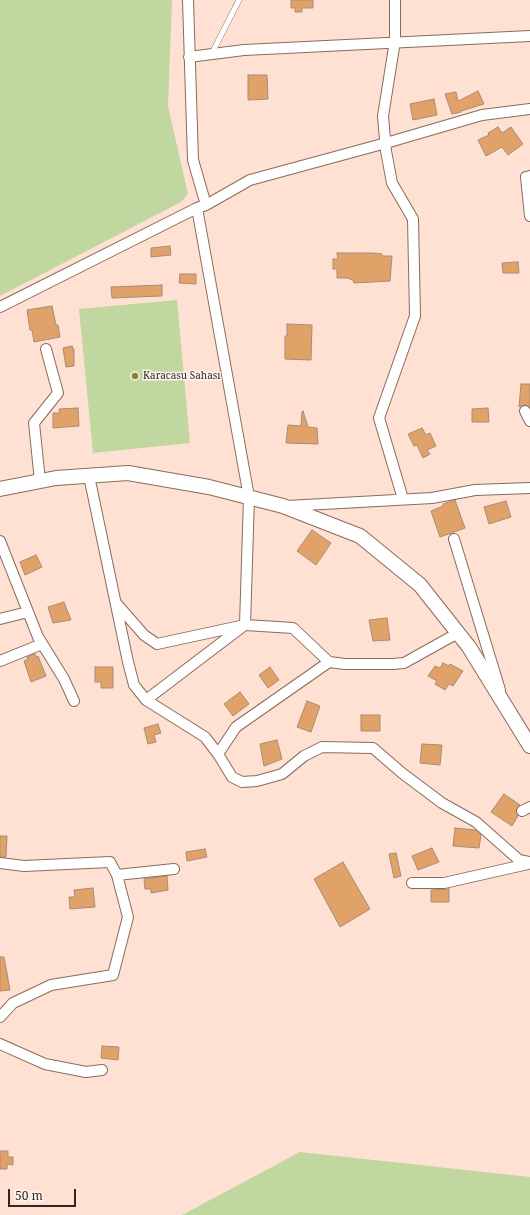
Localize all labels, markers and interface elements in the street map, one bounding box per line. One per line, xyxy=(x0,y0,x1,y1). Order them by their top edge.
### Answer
place label: Karacasu Sahası xyxy=(143,370,221,382)
marker: Karacasu Sahası xyxy=(130,371,140,381)
scale bar xyxy=(10,1181,78,1207)
text: 50 m xyxy=(15,1187,43,1204)

